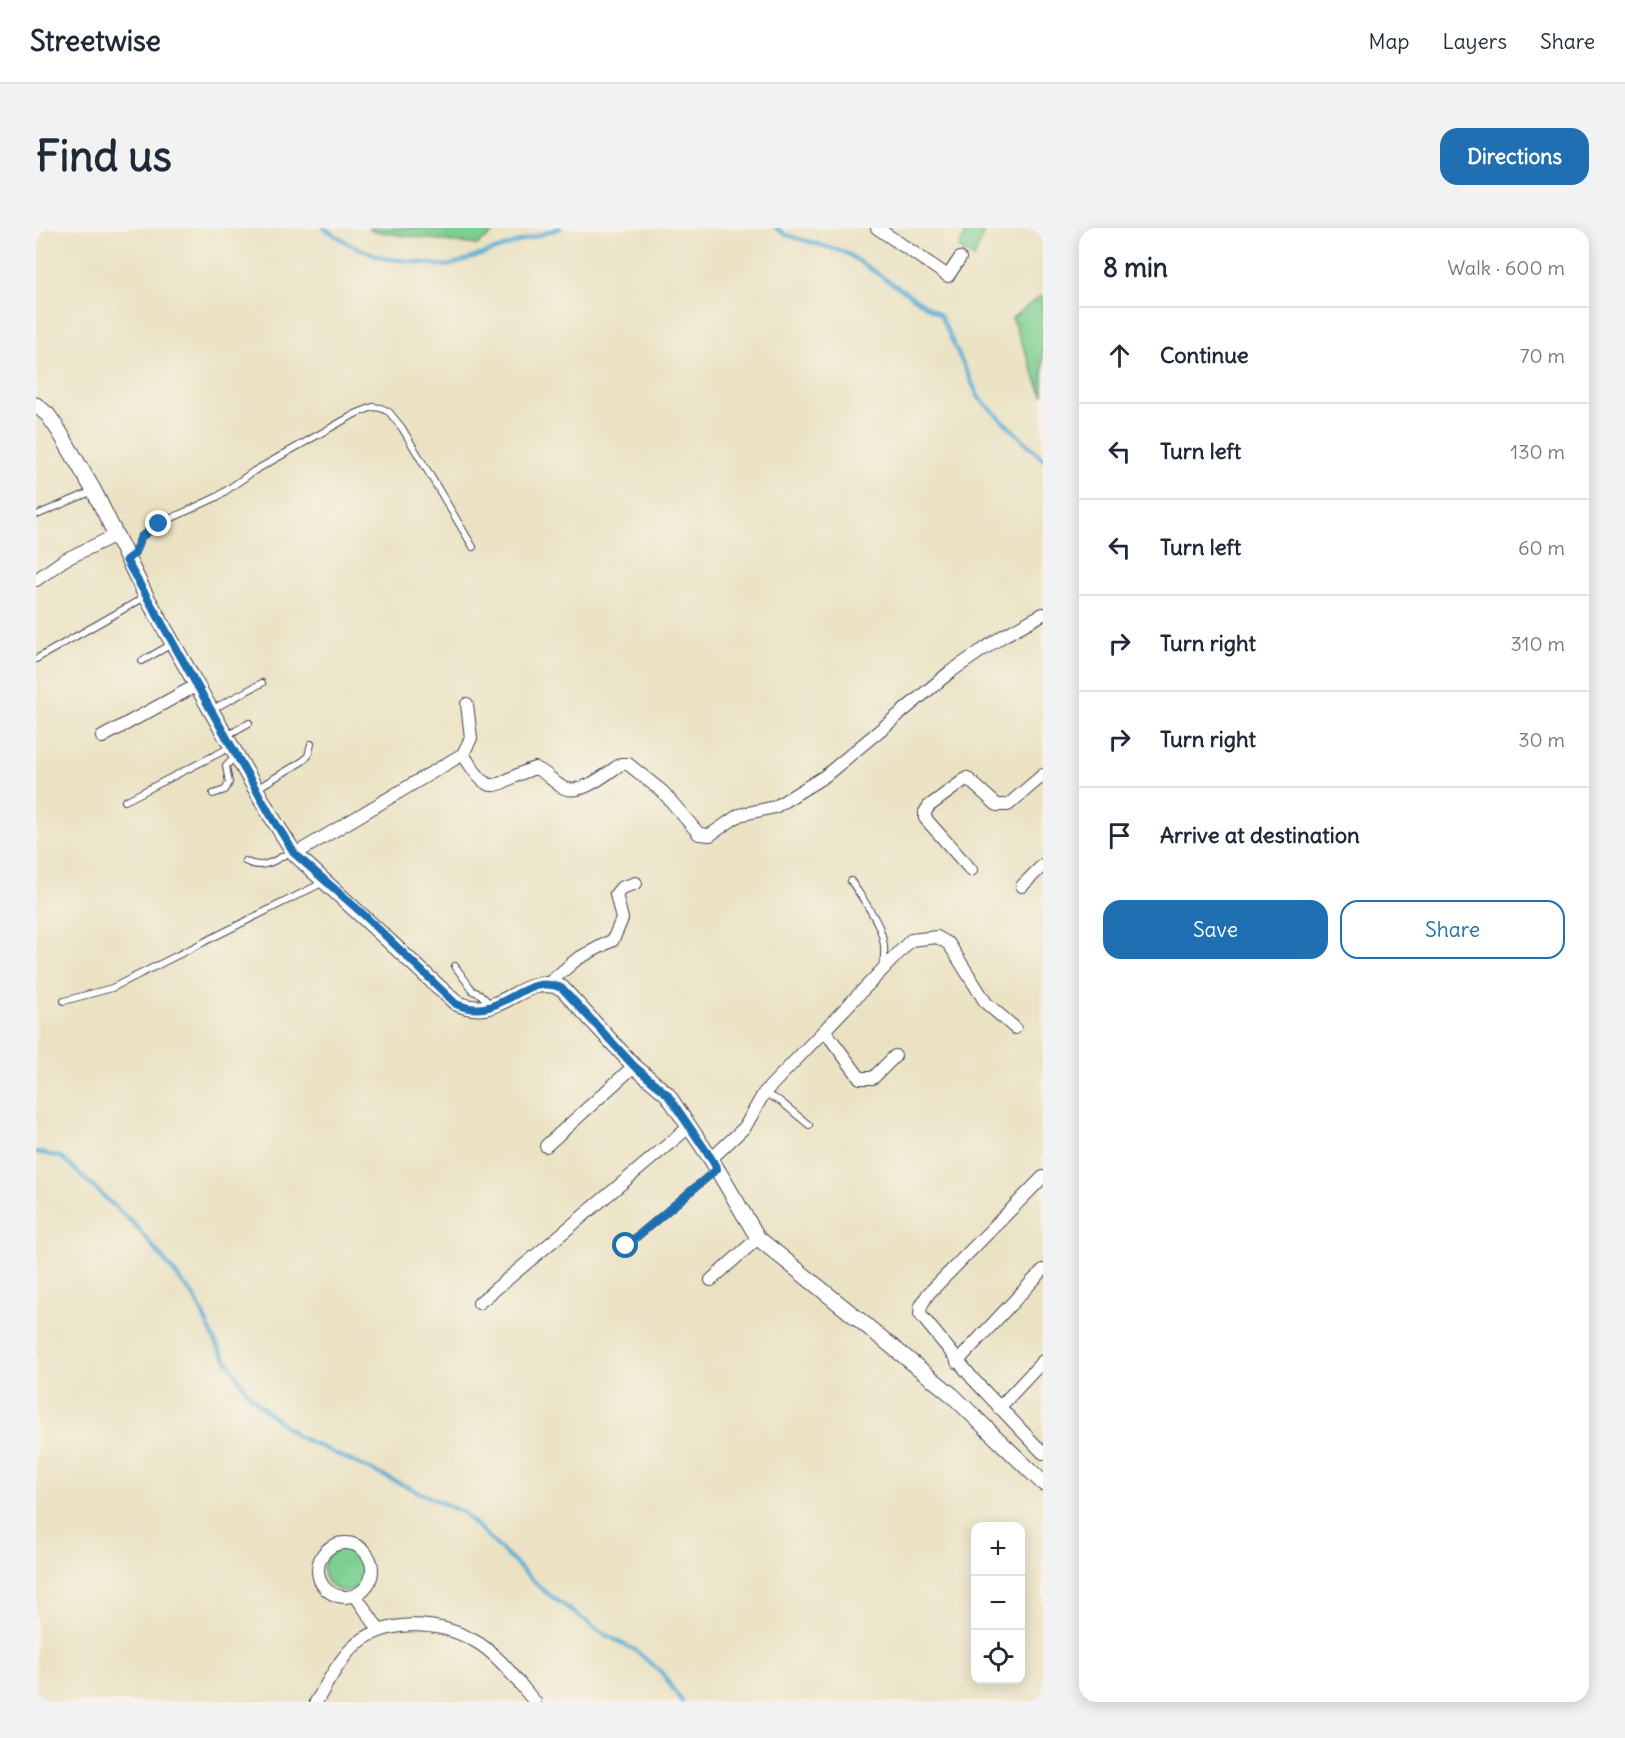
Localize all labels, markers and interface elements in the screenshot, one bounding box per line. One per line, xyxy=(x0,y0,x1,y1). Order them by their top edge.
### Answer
text: Streetwise xyxy=(30,23,161,59)
text: Map xyxy=(1369,28,1409,55)
text: Layers xyxy=(1442,28,1507,55)
text: Share xyxy=(1540,28,1595,55)
button: Directions xyxy=(1440,128,1589,185)
text: Find us xyxy=(36,130,172,182)
text: 8 min xyxy=(1103,251,1168,284)
text: Walk · 600 m xyxy=(1447,255,1565,280)
icon: ahead xyxy=(1103,339,1136,372)
text: Continue xyxy=(1160,341,1249,369)
text: 70 m xyxy=(1520,343,1565,368)
icon: left xyxy=(1103,435,1136,468)
text: Turn left xyxy=(1160,437,1241,465)
text: 130 m xyxy=(1510,439,1565,464)
route end xyxy=(145,510,171,536)
icon: left xyxy=(1103,531,1136,564)
text: Turn left xyxy=(1160,533,1241,561)
text: 60 m xyxy=(1518,535,1565,560)
icon: right xyxy=(1103,627,1136,660)
text: Turn right xyxy=(1160,629,1256,657)
text: 310 m xyxy=(1510,631,1565,656)
icon: right xyxy=(1103,723,1136,756)
text: Turn right xyxy=(1160,725,1256,753)
text: 30 m xyxy=(1518,727,1565,752)
icon: arrive xyxy=(1103,819,1136,852)
text: Arrive at destination xyxy=(1160,821,1360,849)
button: Save xyxy=(1103,900,1328,959)
button: Share xyxy=(1340,900,1565,959)
route start xyxy=(612,1232,638,1258)
map controls xyxy=(971,1522,1025,1684)
button: + xyxy=(971,1522,1025,1576)
button: − xyxy=(971,1576,1025,1630)
button: locate xyxy=(971,1630,1025,1684)

